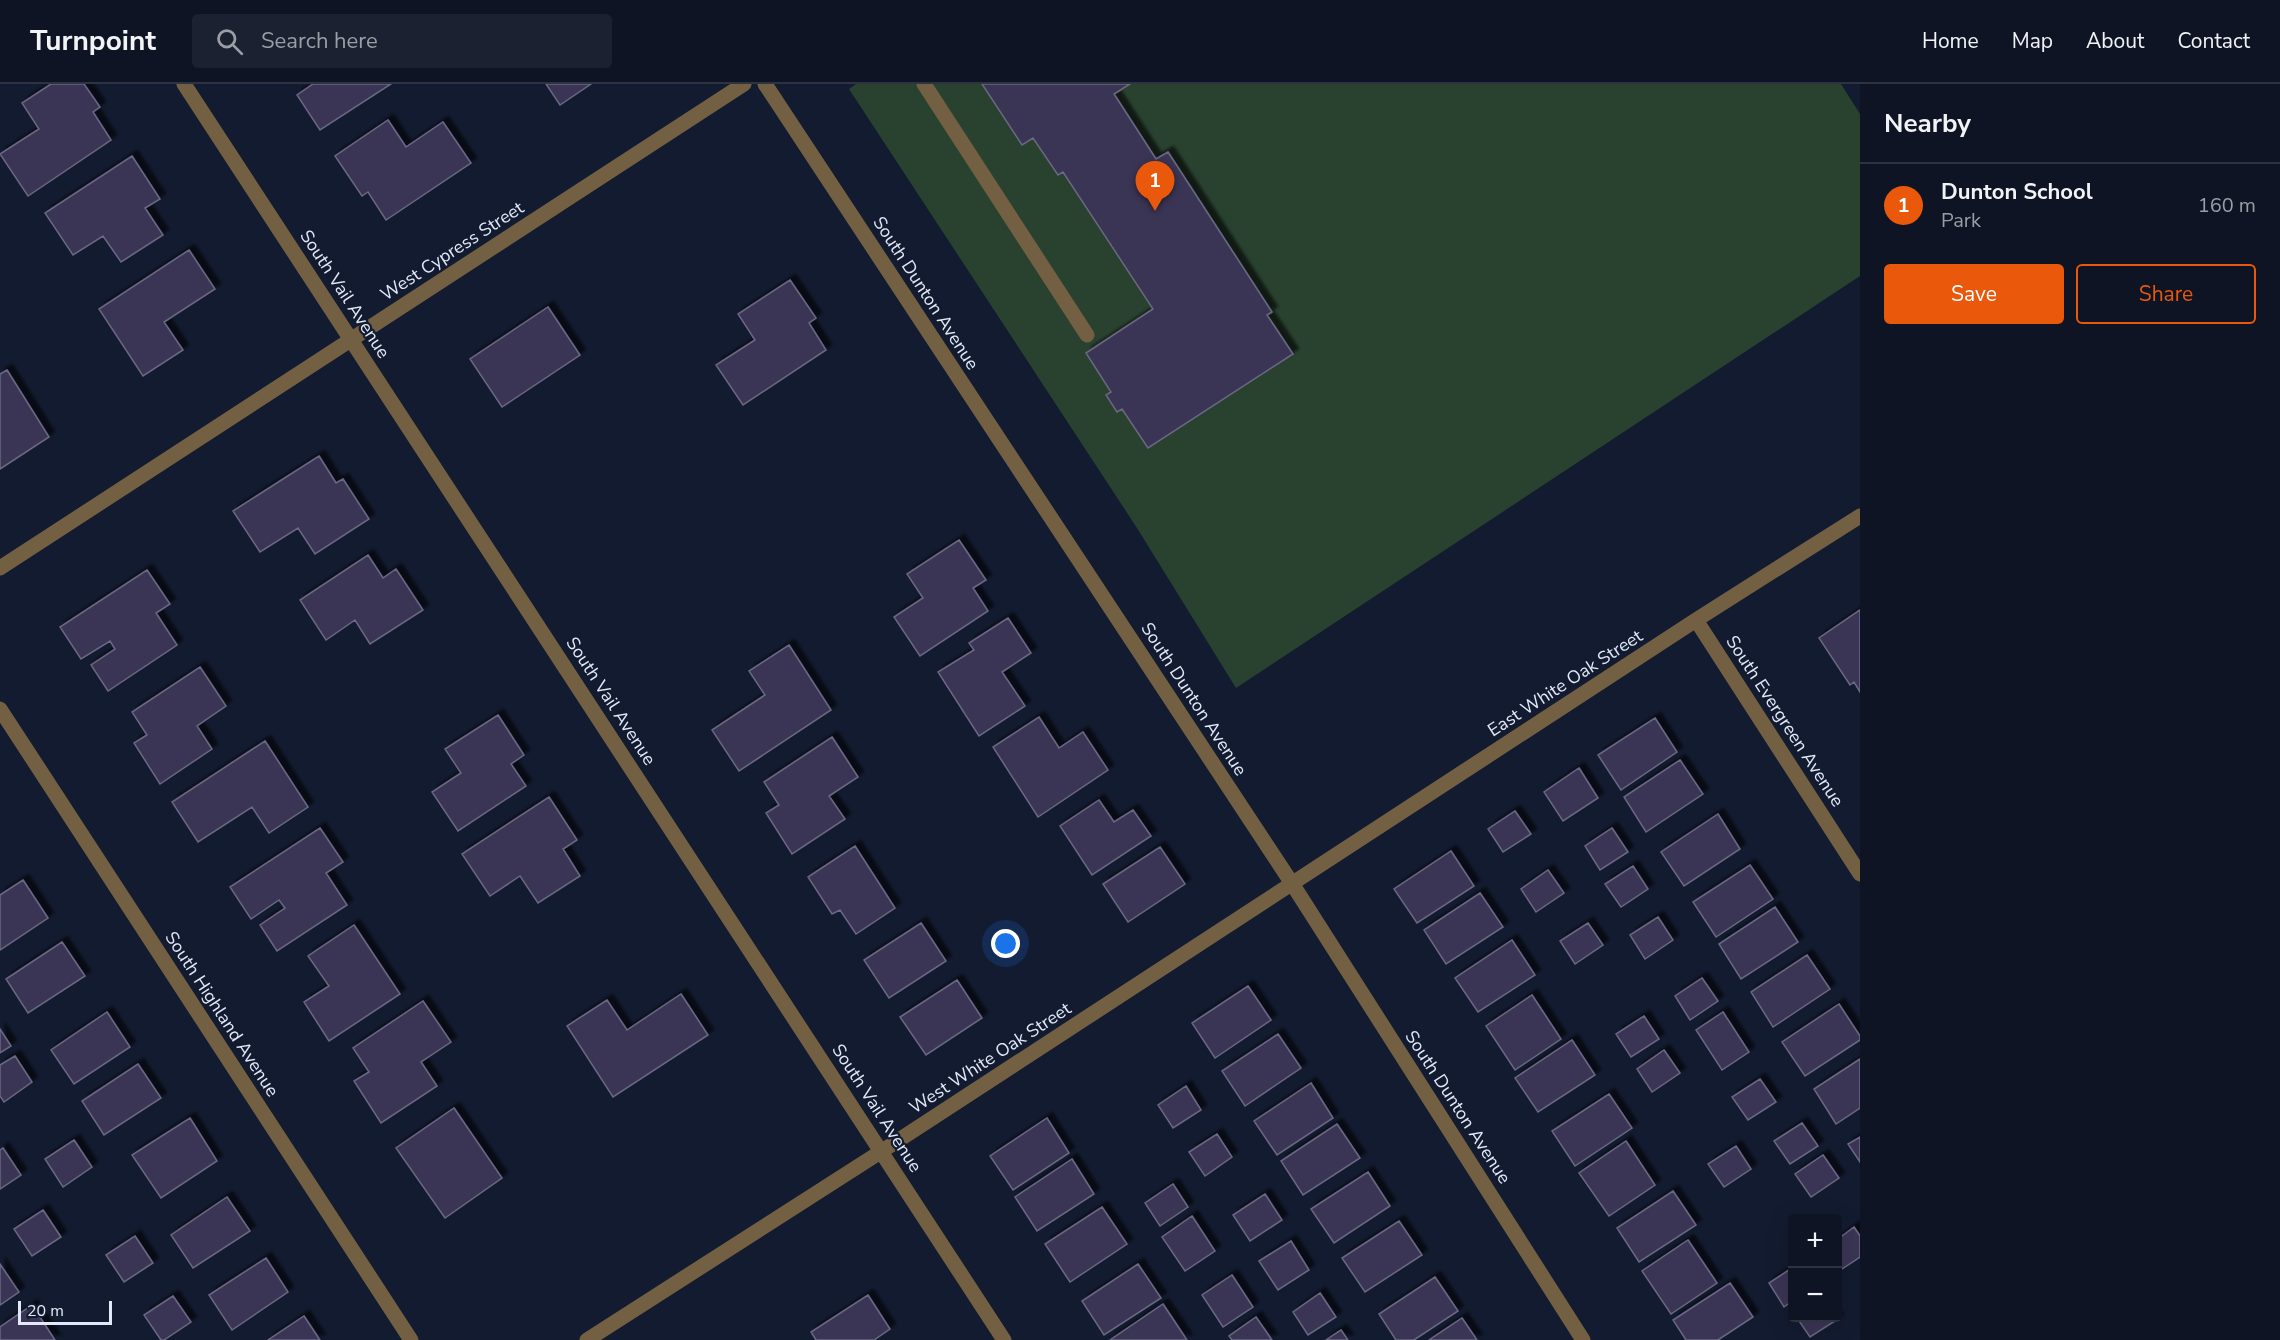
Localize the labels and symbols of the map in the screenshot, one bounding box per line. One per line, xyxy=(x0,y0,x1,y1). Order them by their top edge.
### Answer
pin: 1 xyxy=(1136,162,1174,211)
street label: West Cypress Street xyxy=(376,195,529,306)
street label: South Dunton Avenue xyxy=(867,212,985,374)
street label: South Vail Avenue xyxy=(294,225,396,363)
street label: South Dunton Avenue xyxy=(1135,618,1253,780)
street label: East White Oak Street xyxy=(1483,624,1648,742)
street label: South Evergreen Avenue xyxy=(1721,631,1849,811)
street label: South Vail Avenue xyxy=(560,632,662,770)
street label: South Highland Avenue xyxy=(160,927,284,1101)
your location xyxy=(991,929,1020,958)
street label: West White Oak Street xyxy=(904,996,1076,1119)
street label: South Dunton Avenue xyxy=(1399,1026,1517,1188)
street label: South Vail Avenue xyxy=(826,1039,928,1177)
scale bar xyxy=(18,1298,112,1326)

